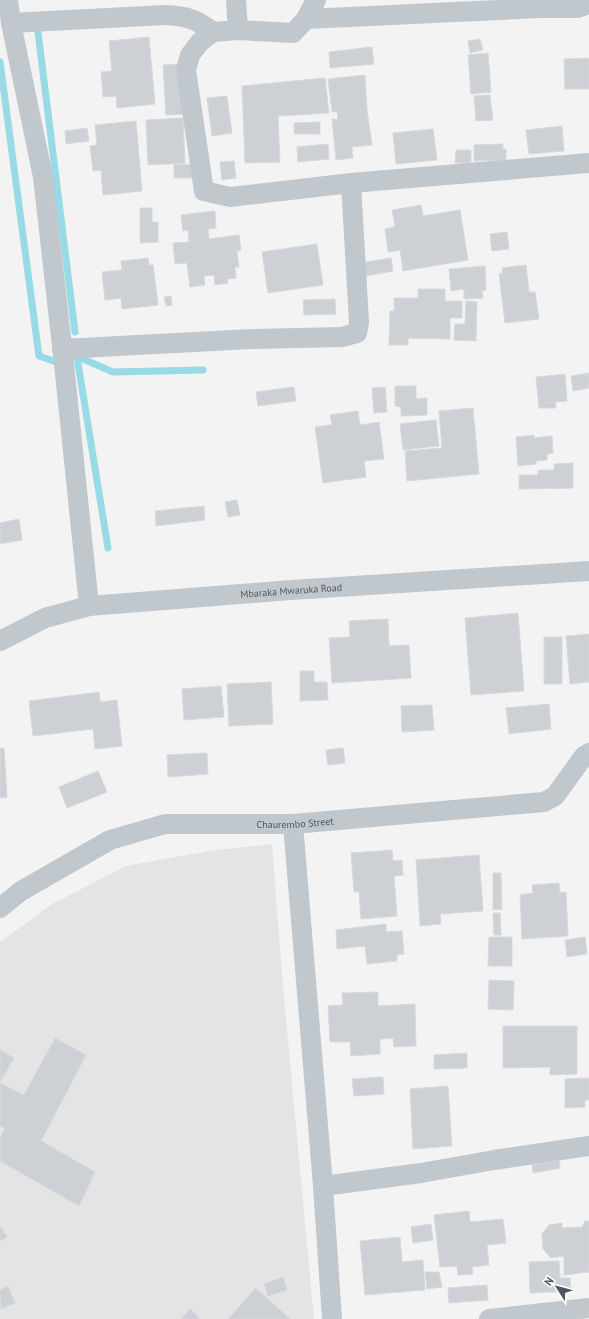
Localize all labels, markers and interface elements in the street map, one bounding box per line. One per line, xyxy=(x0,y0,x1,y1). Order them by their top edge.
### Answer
street label: Mbaraka Mwaruka Road xyxy=(240,581,342,601)
street label: Chaurembo Street xyxy=(257,814,335,831)
north arrow xyxy=(537,1267,577,1307)
text: N xyxy=(541,1274,557,1288)

